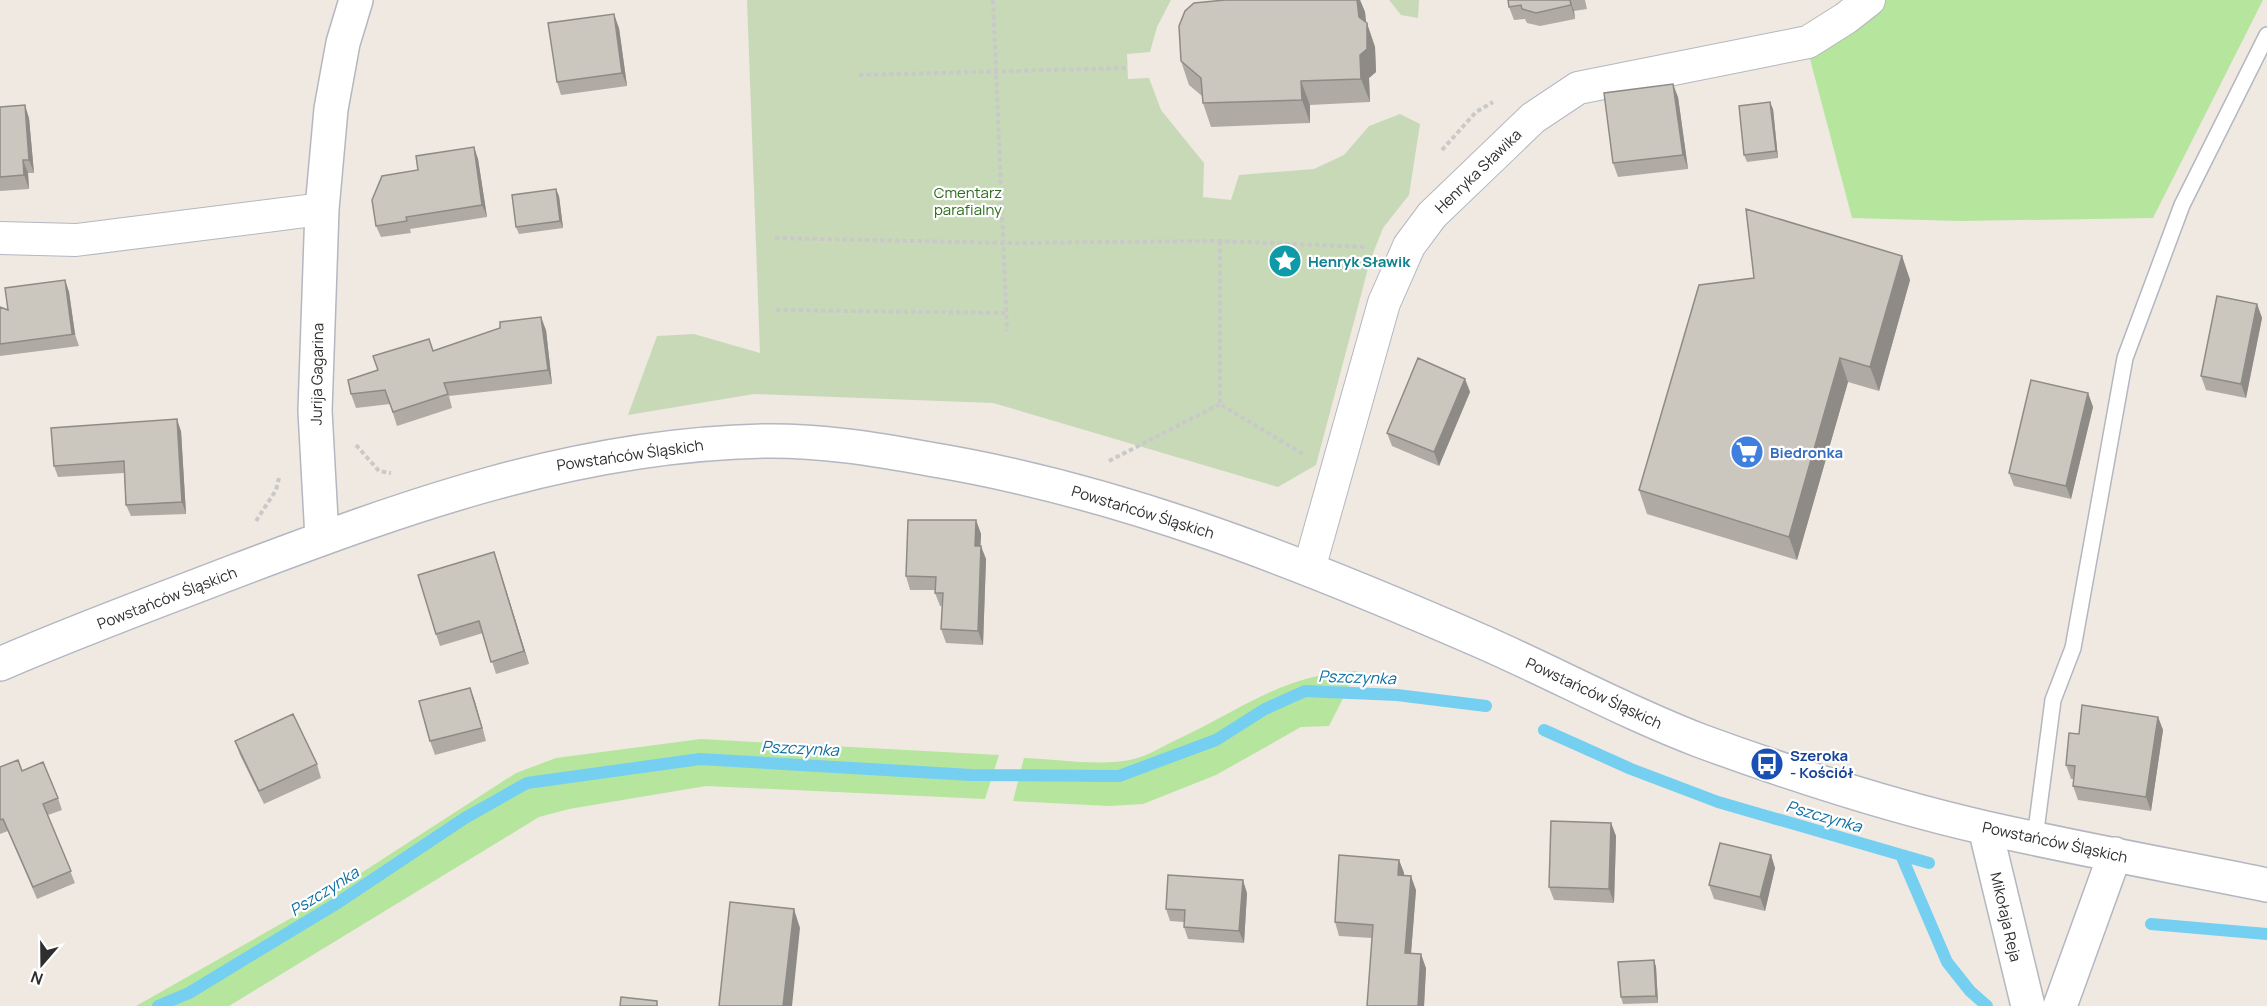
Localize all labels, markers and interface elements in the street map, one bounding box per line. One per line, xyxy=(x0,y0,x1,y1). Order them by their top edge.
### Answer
street label: Henryka Sławika xyxy=(1430,124,1526,218)
park label: Cmentarz parafialny xyxy=(934,182,1002,220)
place icon: Henryk Sławik xyxy=(1267,243,1303,279)
place label: Henryk Sławik xyxy=(1308,251,1411,272)
street label: Jurija Gagarina xyxy=(306,323,328,425)
street label: Powstańców Śląskich xyxy=(555,434,705,476)
supermarket icon: Biedronka xyxy=(1729,434,1765,470)
place label: Biedronka xyxy=(1770,442,1843,463)
street label: Powstańców Śląskich xyxy=(1069,480,1217,544)
street label: Powstańców Śląskich xyxy=(94,562,240,634)
street label: Powstańców Śląskich xyxy=(1522,652,1666,734)
water label: Pszczynka xyxy=(1318,665,1397,689)
water label: Pszczynka xyxy=(761,735,840,761)
place label: Szeroka - Kościół xyxy=(1790,745,1853,783)
bus stop icon: Szeroka - Kościół xyxy=(1749,746,1785,782)
water label: Pszczynka xyxy=(1784,795,1865,838)
street label: Powstańców Śląskich xyxy=(1980,816,2130,868)
water label: Pszczynka xyxy=(285,860,364,921)
street label: Mikołaja Reja xyxy=(1985,870,2027,964)
north arrow xyxy=(12,934,72,994)
text: N xyxy=(28,966,46,990)

